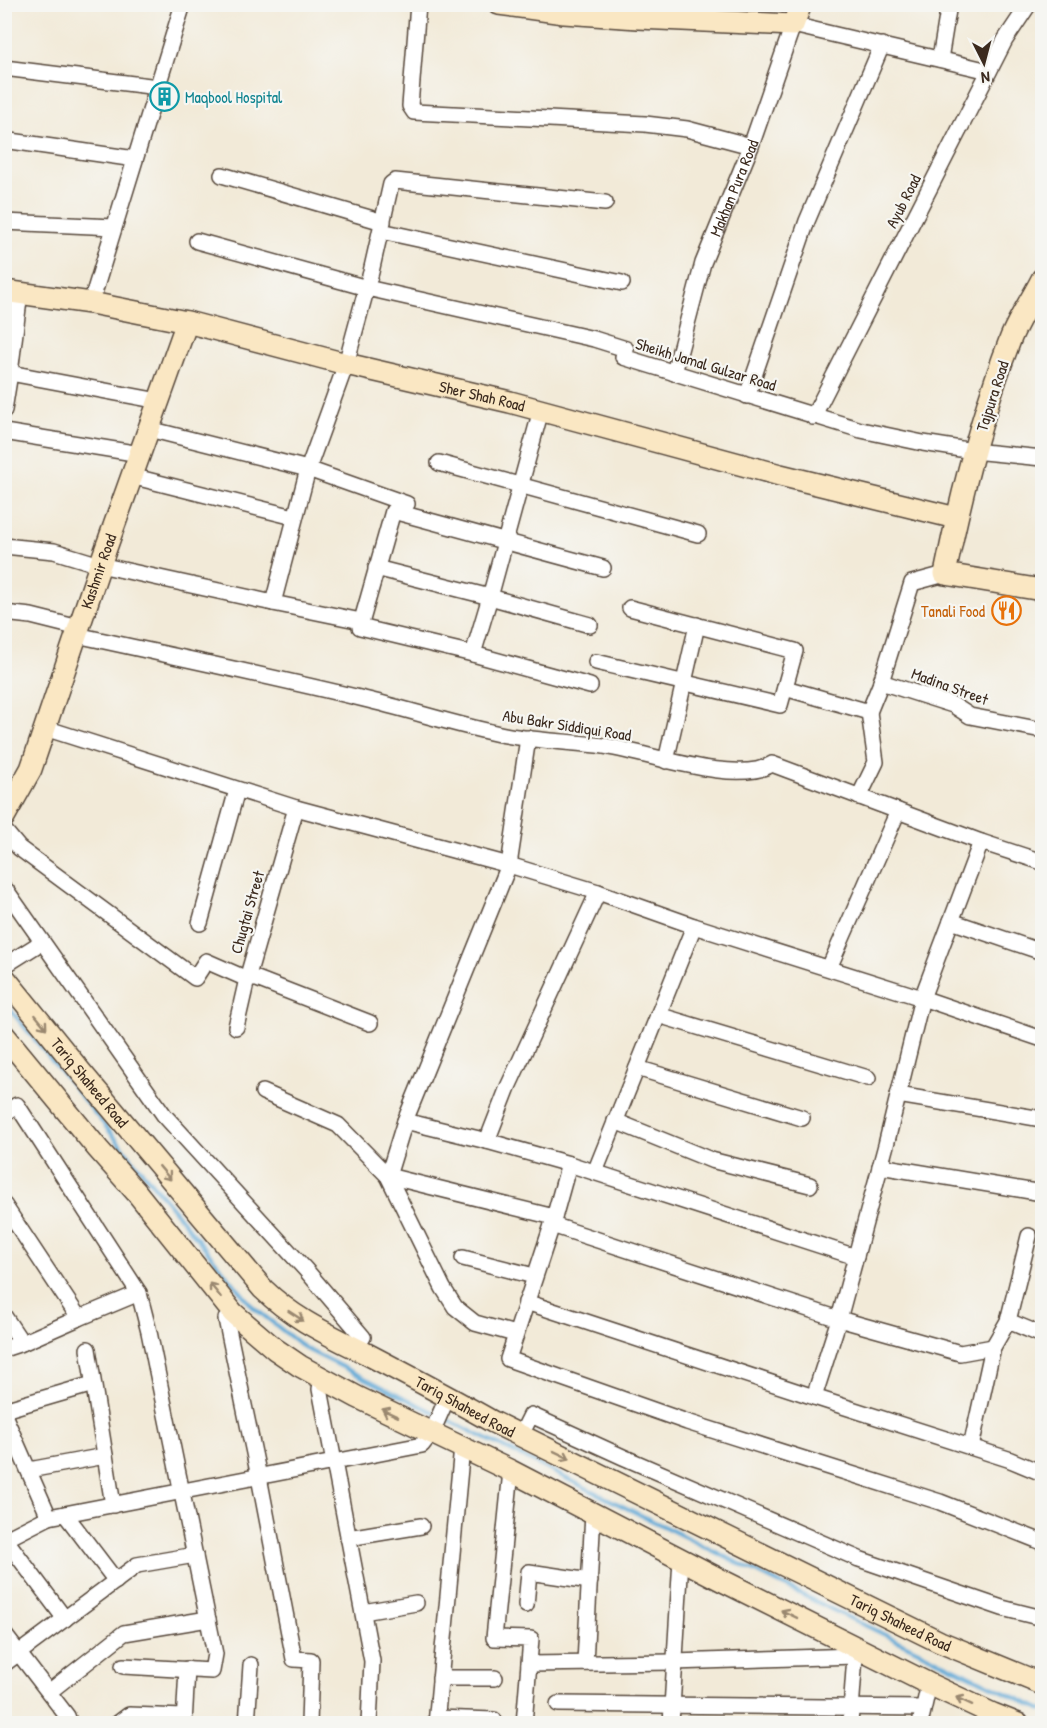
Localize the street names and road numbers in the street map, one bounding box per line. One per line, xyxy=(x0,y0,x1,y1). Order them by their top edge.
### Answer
street label: Makhan Pura Road xyxy=(704,137,763,240)
street label: Ayub Road xyxy=(880,170,926,232)
street label: Sheikh Jamal Gulzar Road xyxy=(633,332,779,396)
street label: Tajpura Road xyxy=(970,358,1014,434)
street label: Sher Shah Road xyxy=(437,375,528,417)
street label: Kashmir Road xyxy=(75,531,121,612)
street label: Madina Street xyxy=(909,662,992,710)
street label: Abu Bakr Siddiqui Road xyxy=(501,704,633,746)
street label: Chugtai Street xyxy=(225,867,269,956)
street label: Tariq Shaheed Road xyxy=(46,1033,134,1132)
street label: Tariq Shaheed Road xyxy=(411,1370,519,1442)
street label: Tariq Shaheed Road xyxy=(846,1588,955,1656)

